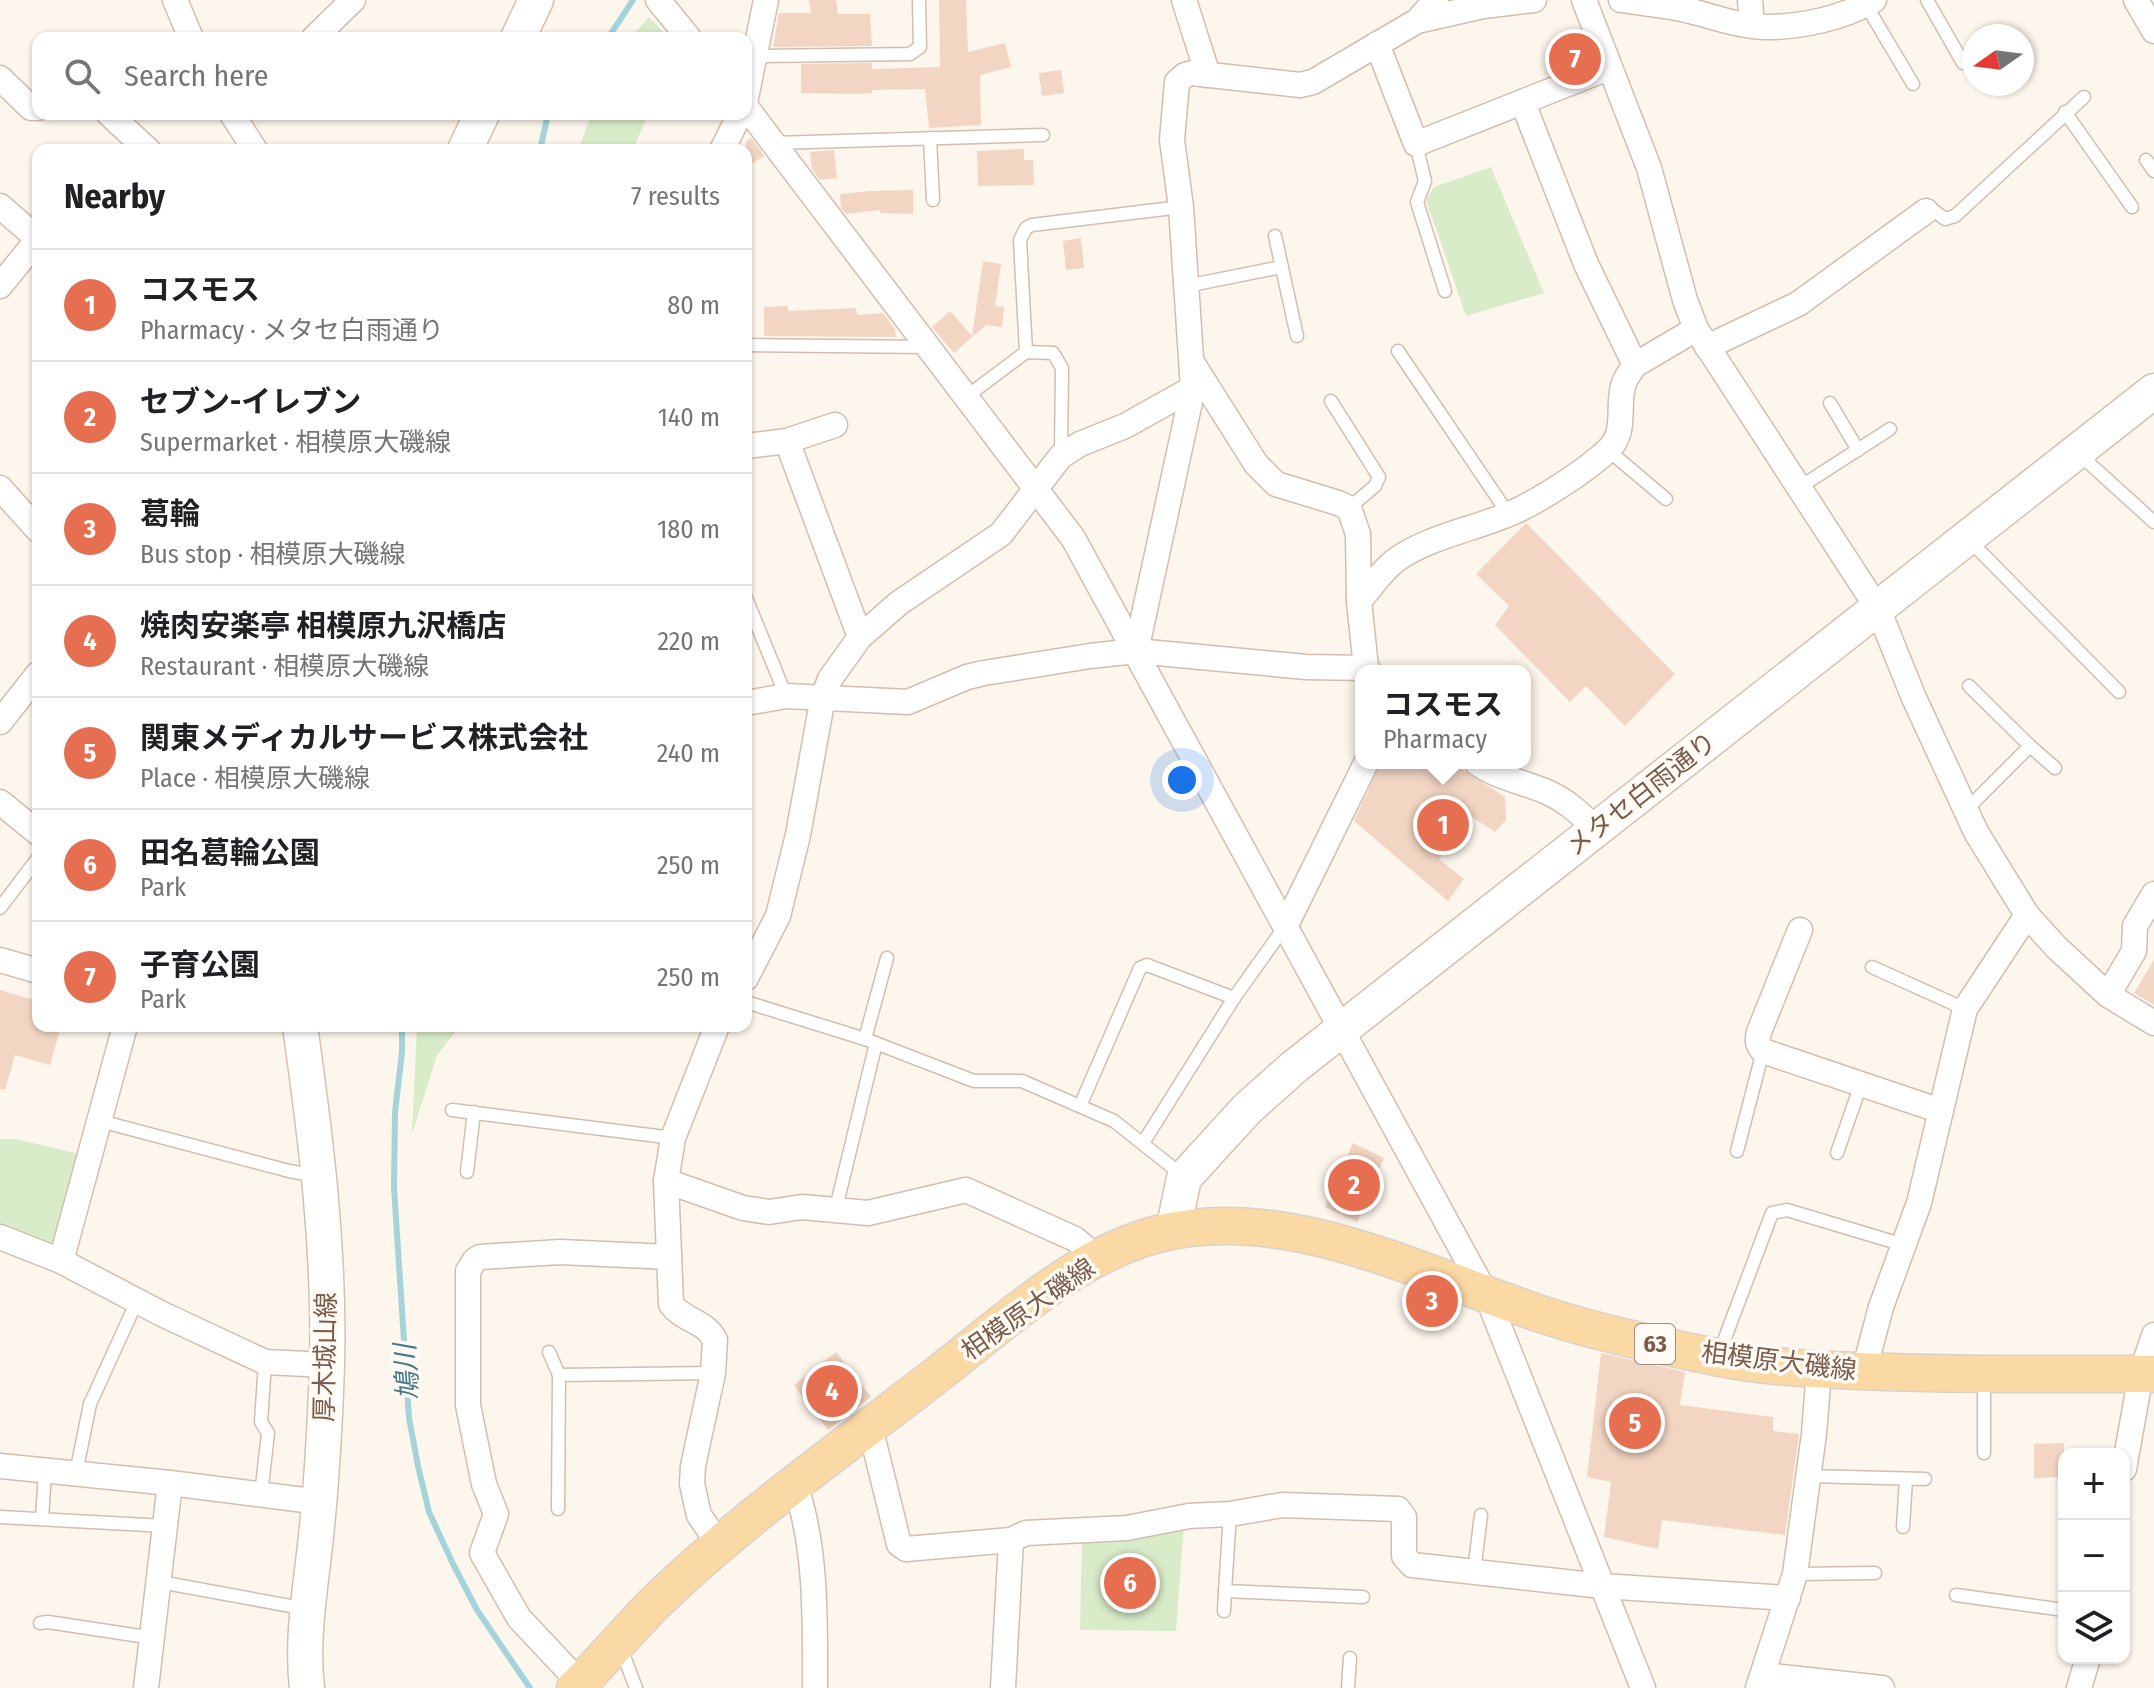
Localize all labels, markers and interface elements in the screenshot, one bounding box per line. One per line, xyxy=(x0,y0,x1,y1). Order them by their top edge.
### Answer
north arrow xyxy=(1962,24,2034,96)
pin: 7 xyxy=(1549,29,1601,89)
search box xyxy=(32,32,752,120)
icon: search xyxy=(60,54,104,98)
text: Search here xyxy=(124,58,269,94)
text: Nearby xyxy=(64,176,165,217)
text: 7 results xyxy=(631,181,720,212)
text: コスモス xyxy=(140,272,260,308)
text: 1 xyxy=(85,290,96,321)
text: 80 m xyxy=(667,290,720,321)
text: Pharmacy · メタセ白雨通り xyxy=(140,315,444,346)
text: セブン-イレブン xyxy=(140,384,361,420)
text: 2 xyxy=(84,402,96,433)
text: 140 m xyxy=(658,402,720,433)
text: Supermarket · 相模原大磯線 xyxy=(140,427,451,458)
text: 葛輪 xyxy=(140,496,200,532)
text: 3 xyxy=(84,514,96,545)
text: 180 m xyxy=(657,514,720,545)
text: Bus stop · 相模原大磯線 xyxy=(140,539,406,570)
text: 焼肉安楽亭 相模原九沢橋店 xyxy=(140,608,506,644)
text: 4 xyxy=(83,626,97,657)
text: 220 m xyxy=(657,626,720,657)
text: Restaurant · 相模原大磯線 xyxy=(140,651,429,682)
popup xyxy=(1355,665,1531,769)
text: コスモス xyxy=(1383,687,1503,723)
text: 関東メディカルサービス株式会社 xyxy=(140,720,588,756)
text: Pharmacy xyxy=(1383,724,1487,755)
street label: メタセ白雨通り xyxy=(1560,726,1723,863)
text: 5 xyxy=(84,738,96,769)
text: 240 m xyxy=(657,738,720,769)
your location xyxy=(1162,760,1202,800)
text: Place · 相模原大磯線 xyxy=(140,763,370,794)
pin: 1 xyxy=(1417,795,1469,855)
text: 田名葛輪公園 xyxy=(140,835,320,871)
text: 6 xyxy=(83,850,97,881)
text: 250 m xyxy=(657,850,720,881)
text: Park xyxy=(140,872,186,903)
text: 子育公園 xyxy=(140,947,260,983)
text: 7 xyxy=(84,962,96,993)
text: 250 m xyxy=(657,962,720,993)
text: Park xyxy=(140,984,186,1015)
pin: 2 xyxy=(1328,1155,1380,1215)
street label: 相模原大磯線 xyxy=(955,1252,1101,1367)
pin: 3 xyxy=(1406,1271,1458,1331)
street label: 厚木城山線 xyxy=(309,1292,342,1422)
road number: 63 xyxy=(1635,1324,1675,1364)
street label: 相模原大磯線 xyxy=(1700,1337,1858,1386)
water label: 鳩川 xyxy=(388,1340,425,1401)
pin: 4 xyxy=(806,1361,858,1421)
pin: 5 xyxy=(1609,1393,1661,1453)
map controls xyxy=(2058,1448,2130,1664)
button: + xyxy=(2058,1448,2130,1520)
button: − xyxy=(2058,1520,2130,1592)
pin: 6 xyxy=(1104,1553,1156,1613)
button: layers xyxy=(2058,1592,2130,1664)

